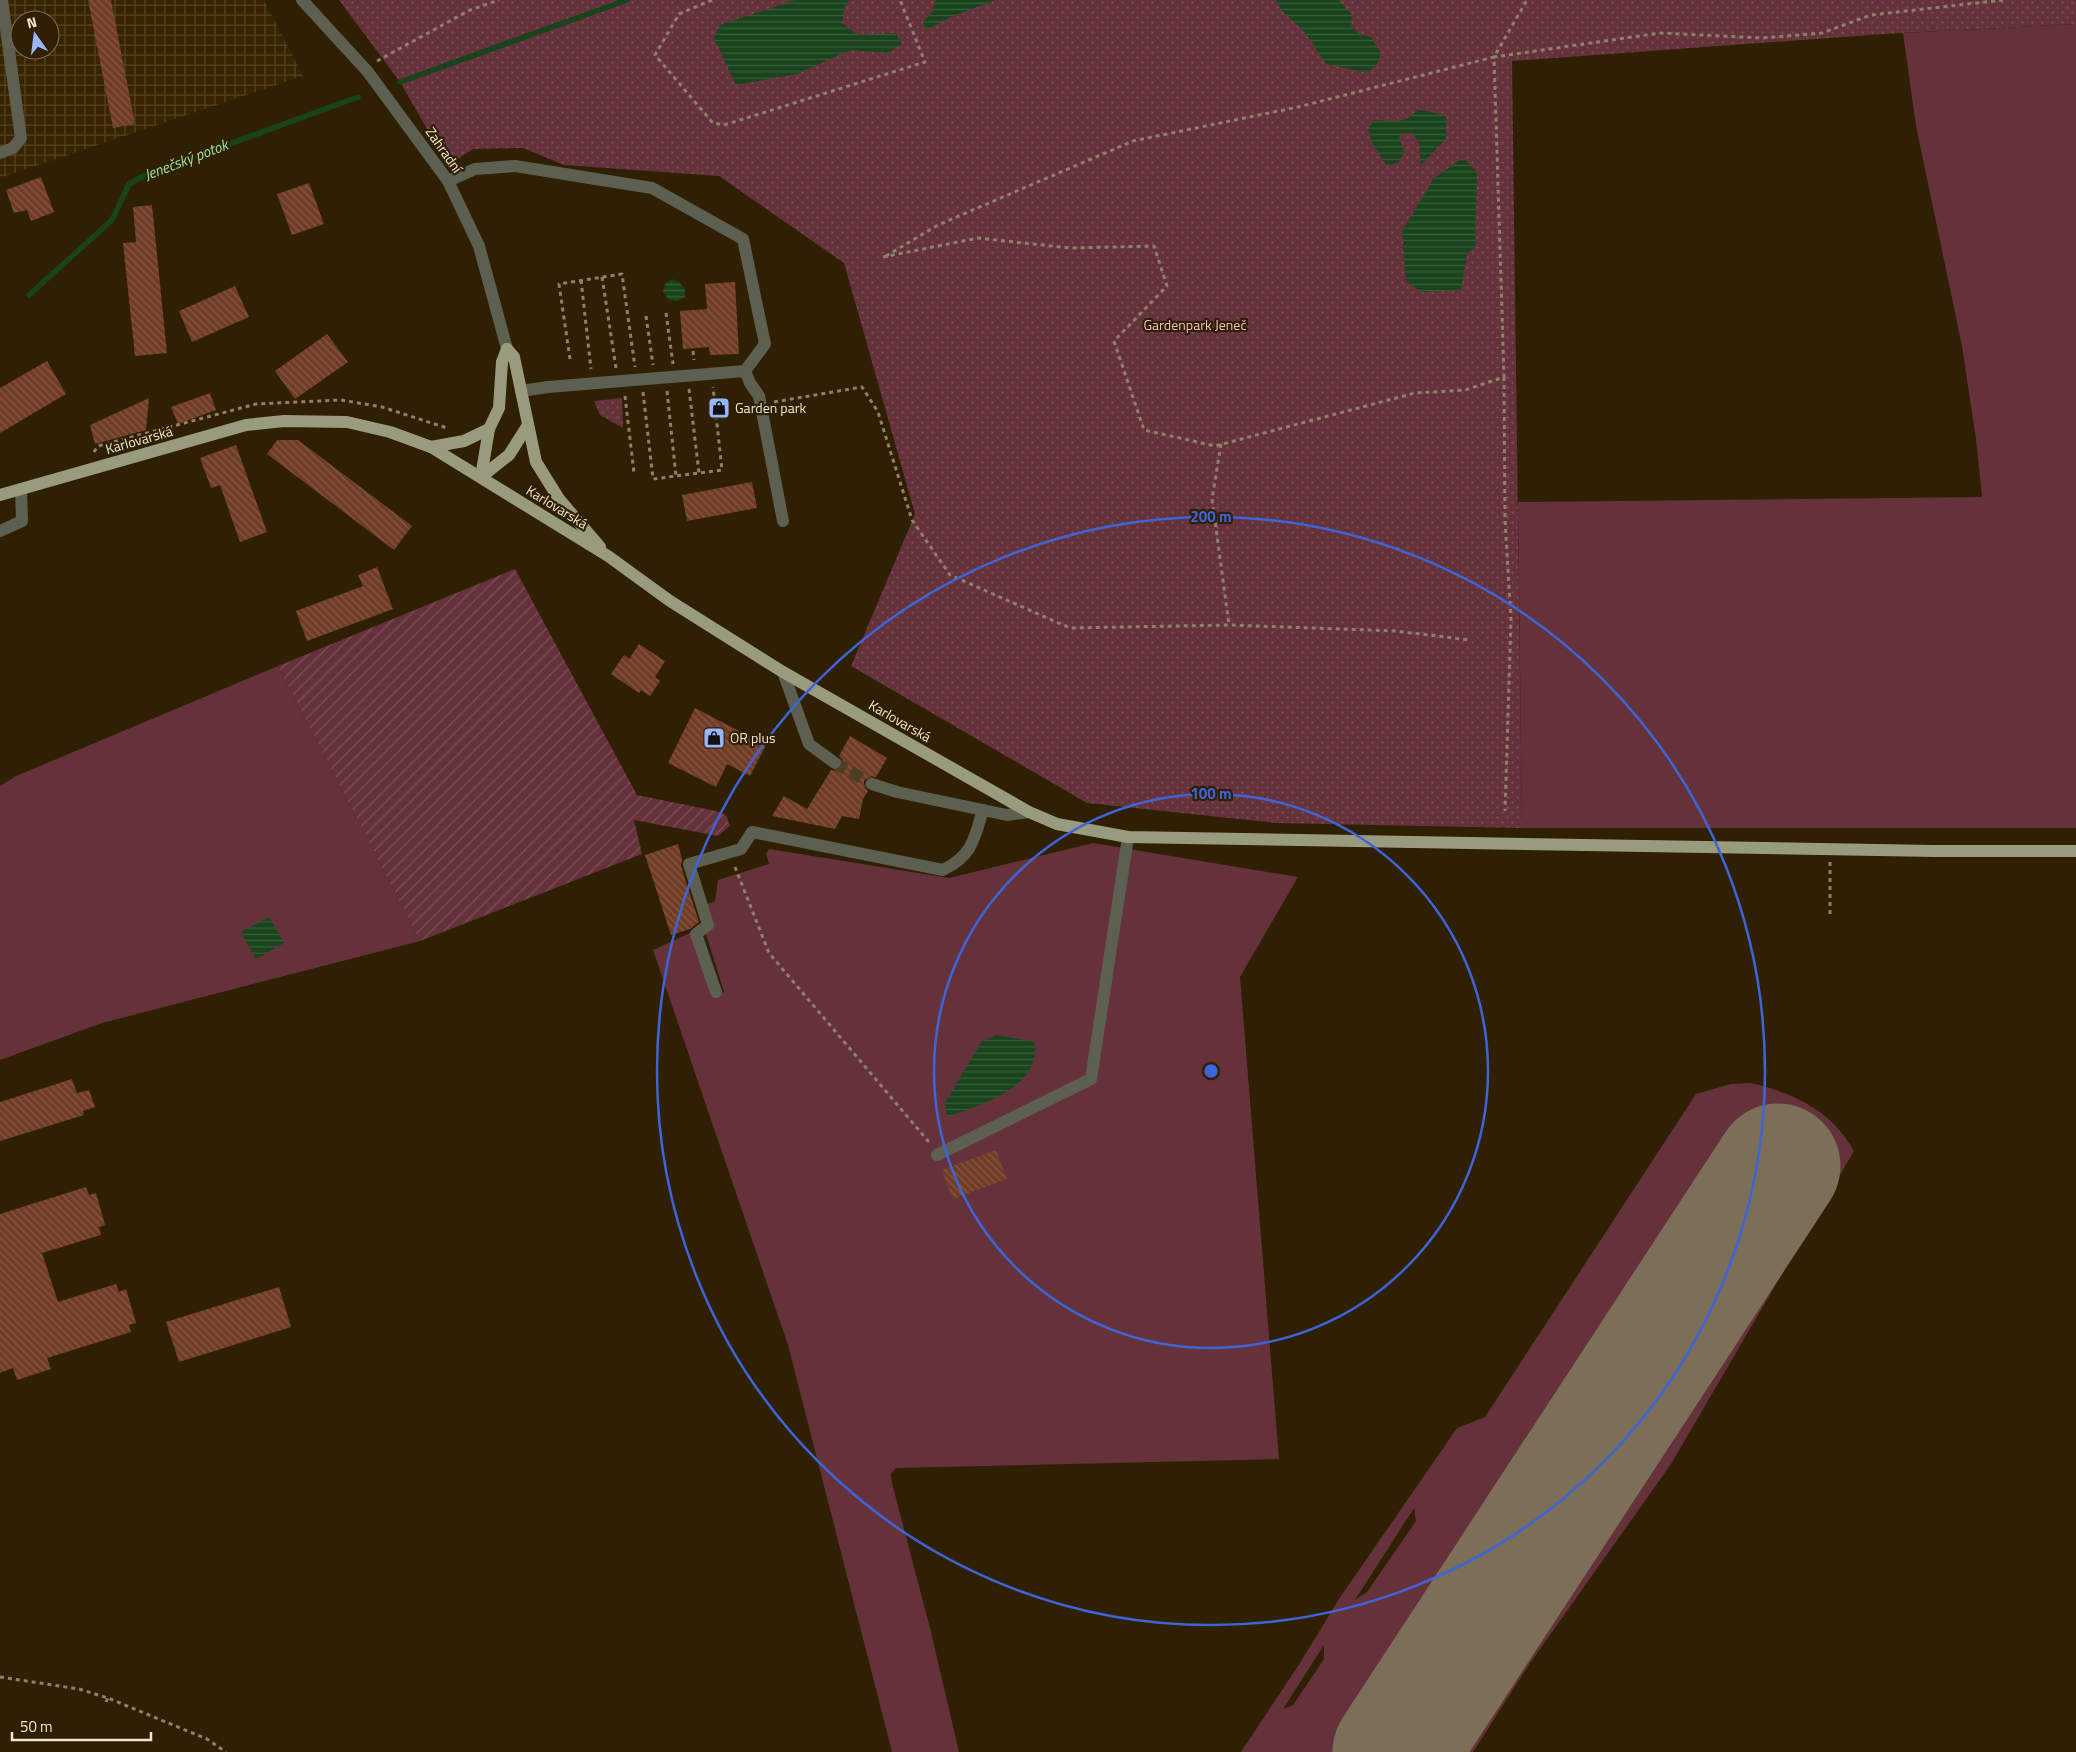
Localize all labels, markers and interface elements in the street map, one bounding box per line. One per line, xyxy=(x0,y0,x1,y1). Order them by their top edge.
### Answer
north arrow xyxy=(10,10,60,60)
text: N xyxy=(24,11,39,33)
street label: Zahradní xyxy=(421,122,468,178)
water label: Jenečský potok xyxy=(141,132,233,186)
park label: Gardenpark Jeneč xyxy=(1143,314,1247,335)
shop icon: Garden park xyxy=(707,396,731,420)
place label: Garden park xyxy=(735,397,807,418)
street label: Karlovarská xyxy=(103,420,175,459)
street label: Karlovarská xyxy=(522,479,592,534)
text: 200 m xyxy=(1190,505,1232,528)
street label: Karlovarská xyxy=(865,694,935,747)
shop icon: OR plus xyxy=(702,726,726,750)
place label: OR plus xyxy=(730,727,776,748)
text: 100 m xyxy=(1190,782,1232,805)
centre of rings xyxy=(1202,1062,1220,1080)
scale bar xyxy=(12,1710,151,1742)
text: 50 m xyxy=(20,1715,53,1738)

